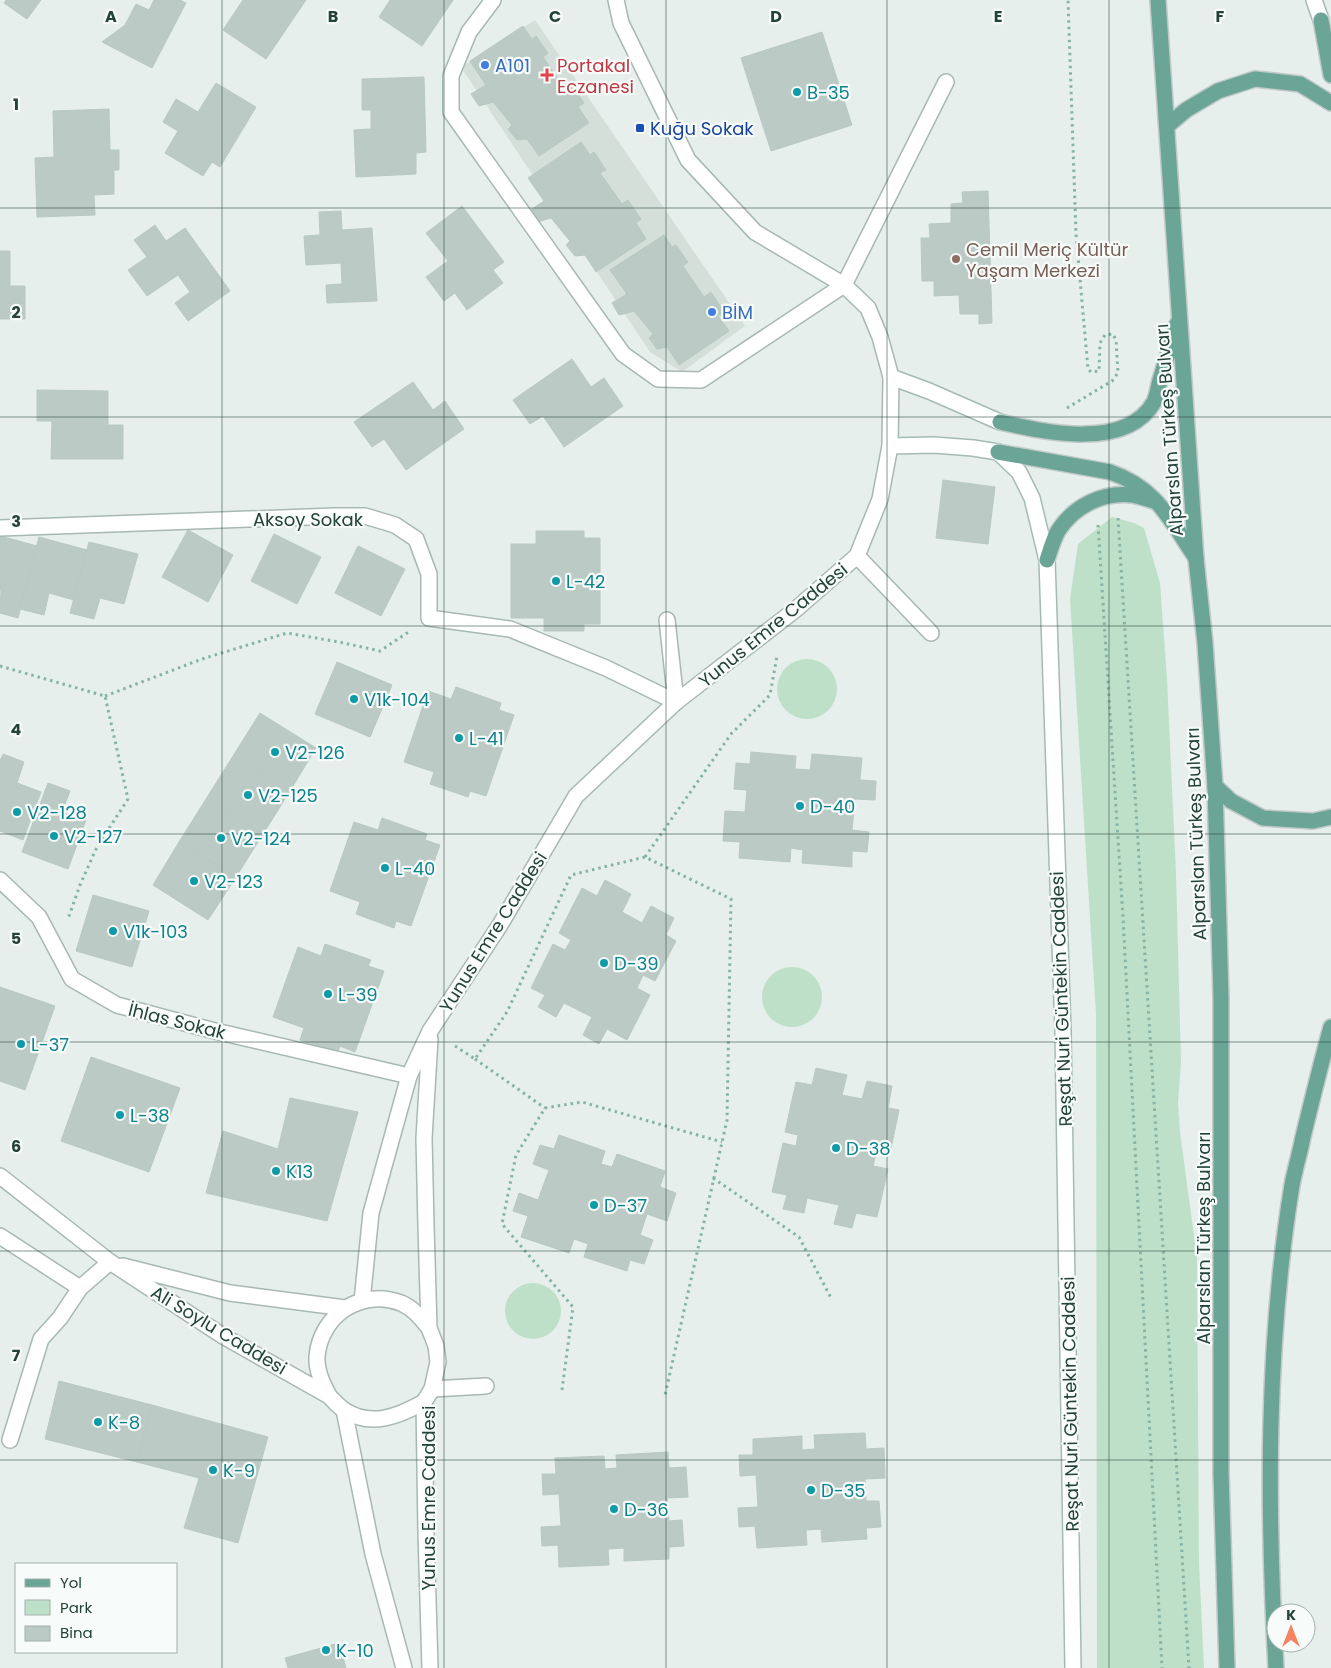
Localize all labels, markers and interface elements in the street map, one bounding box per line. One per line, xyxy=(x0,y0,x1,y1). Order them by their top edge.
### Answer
text: A xyxy=(105,5,117,28)
text: B xyxy=(328,5,338,28)
text: C xyxy=(549,5,561,28)
text: D xyxy=(770,5,782,28)
text: E xyxy=(994,5,1002,28)
text: F xyxy=(1216,5,1225,28)
place label: A101 xyxy=(495,53,530,78)
place label: Portakal Eczanesi xyxy=(557,53,634,99)
marker: A101 xyxy=(479,59,491,71)
marker: Portakal Eczanesi xyxy=(541,69,553,81)
place label: B-35 xyxy=(807,80,850,105)
marker: B-35 xyxy=(791,86,803,98)
text: 1 xyxy=(13,93,19,116)
place label: Kuğu Sokak xyxy=(650,116,754,141)
marker: Kuğu Sokak xyxy=(634,122,646,134)
place label: Cemil Meriç Kültür Yaşam Merkezi xyxy=(966,237,1129,283)
marker: Cemil Meriç Kültür Yaşam Merkezi xyxy=(950,253,962,265)
place label: BİM xyxy=(722,300,753,325)
text: 2 xyxy=(11,301,21,324)
marker: BİM xyxy=(706,306,718,318)
street label: Alparslan Türkeş Bulvarı xyxy=(1149,323,1189,537)
street label: Aksoy Sokak xyxy=(253,507,364,532)
text: 3 xyxy=(11,510,21,533)
street label: Yunus Emre Caddesi xyxy=(693,557,853,693)
place label: L-42 xyxy=(566,569,605,594)
marker: L-42 xyxy=(550,575,562,587)
place label: V1k-104 xyxy=(364,687,430,712)
marker: V1k-104 xyxy=(348,693,360,705)
text: 4 xyxy=(11,718,22,741)
place label: L-41 xyxy=(469,726,504,751)
street label: Alparslan Türkeş Bulvarı xyxy=(1180,727,1212,941)
marker: L-41 xyxy=(453,732,465,744)
place label: V2-126 xyxy=(285,740,345,765)
marker: V2-126 xyxy=(269,746,281,758)
place label: V2-125 xyxy=(258,783,318,808)
marker: V2-125 xyxy=(242,789,254,801)
place label: D-40 xyxy=(810,794,855,819)
place label: V2-128 xyxy=(27,800,87,825)
marker: D-40 xyxy=(794,800,806,812)
marker: V2-128 xyxy=(11,806,23,818)
place label: V2-127 xyxy=(64,824,123,849)
place label: V2-124 xyxy=(231,826,291,851)
marker: V2-127 xyxy=(48,830,60,842)
marker: V2-124 xyxy=(215,832,227,844)
street label: Yunus Emre Caddesi xyxy=(433,847,553,1017)
place label: L-40 xyxy=(395,856,435,881)
marker: L-40 xyxy=(379,862,391,874)
place label: V2-123 xyxy=(204,869,263,894)
street label: Reşat Nuri Güntekin Caddesi xyxy=(1044,871,1078,1127)
marker: V2-123 xyxy=(188,875,200,887)
place label: V1k-103 xyxy=(123,919,188,944)
marker: V1k-103 xyxy=(107,925,119,937)
text: 5 xyxy=(11,927,21,950)
place label: D-39 xyxy=(614,951,659,976)
marker: D-39 xyxy=(598,957,610,969)
place label: L-39 xyxy=(338,982,378,1007)
marker: L-39 xyxy=(322,988,334,1000)
street label: İhlas Sokak xyxy=(126,997,229,1045)
place label: L-37 xyxy=(31,1032,69,1057)
marker: L-37 xyxy=(15,1038,27,1050)
place label: L-38 xyxy=(130,1103,170,1128)
marker: L-38 xyxy=(114,1109,126,1121)
street label: Alparslan Türkeş Bulvarı xyxy=(1191,1132,1216,1344)
text: 6 xyxy=(11,1135,21,1158)
place label: D-38 xyxy=(846,1136,891,1161)
marker: D-38 xyxy=(830,1142,842,1154)
place label: K13 xyxy=(286,1159,313,1184)
marker: K13 xyxy=(270,1165,282,1177)
place label: D-37 xyxy=(604,1193,647,1218)
marker: D-37 xyxy=(588,1199,600,1211)
street label: Reşat Nuri Güntekin Caddesi xyxy=(1055,1276,1085,1532)
street label: Ali Soylu Caddesi xyxy=(146,1280,292,1380)
text: 7 xyxy=(12,1344,21,1367)
street label: Yunus Emre Caddesi xyxy=(416,1405,441,1591)
place label: K-8 xyxy=(108,1410,140,1435)
marker: K-8 xyxy=(92,1416,104,1428)
place label: K-9 xyxy=(223,1458,255,1483)
marker: K-9 xyxy=(207,1464,219,1476)
place label: D-35 xyxy=(821,1478,866,1503)
marker: D-35 xyxy=(805,1484,817,1496)
place label: D-36 xyxy=(624,1497,669,1522)
marker: D-36 xyxy=(608,1503,620,1515)
legend xyxy=(15,1563,178,1653)
text: Yol xyxy=(60,1572,82,1593)
text: Park xyxy=(60,1597,92,1618)
north arrow xyxy=(1266,1603,1316,1653)
text: K xyxy=(1286,1605,1296,1625)
text: Bina xyxy=(60,1622,93,1643)
place label: K-10 xyxy=(336,1638,374,1663)
marker: K-10 xyxy=(320,1644,332,1656)

